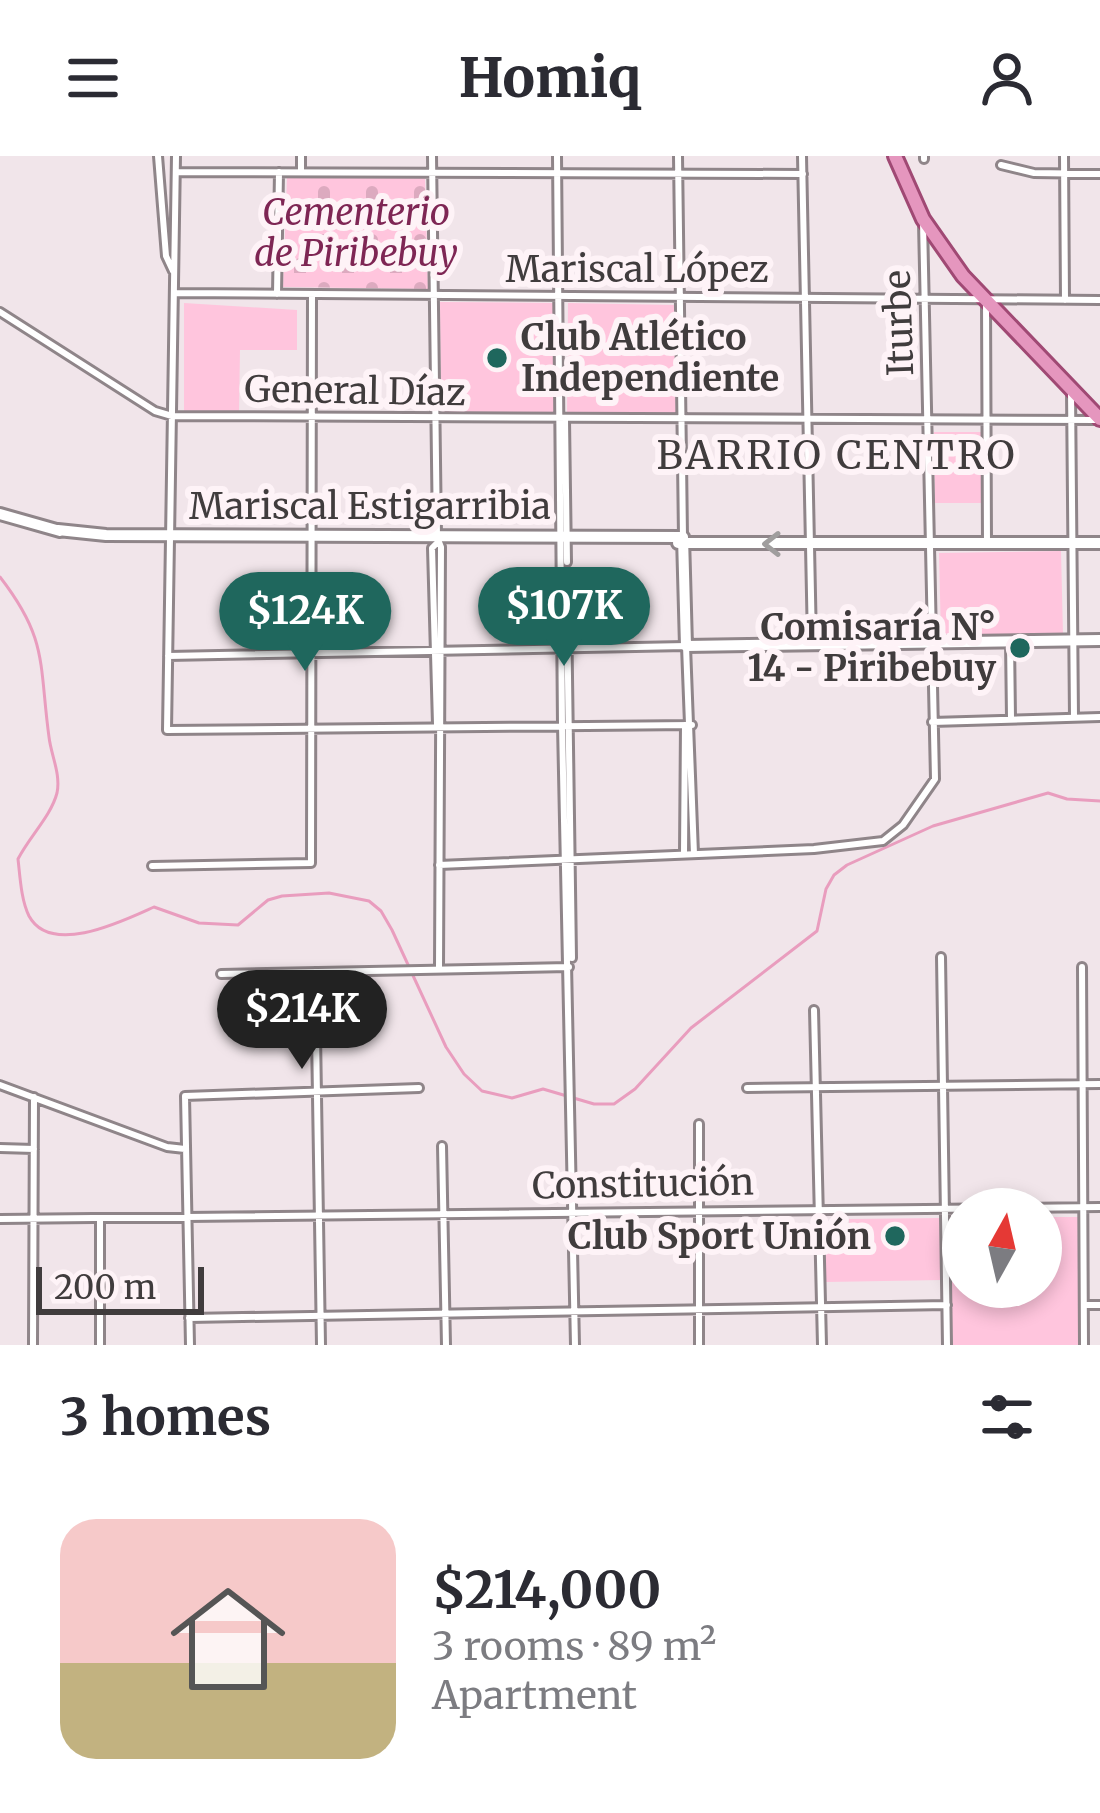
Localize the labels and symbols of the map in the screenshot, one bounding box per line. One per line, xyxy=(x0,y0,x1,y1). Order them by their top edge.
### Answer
park label: Cementerio de Piribebuy xyxy=(254,190,458,276)
street label: Mariscal López xyxy=(505,247,769,292)
street label: Iturbe xyxy=(875,269,923,377)
place label: Club Atlético Independiente xyxy=(521,315,779,401)
marker: Club Atlético Independiente xyxy=(484,345,510,371)
street label: General Díaz xyxy=(244,367,466,415)
district label: BARRIO CENTRO xyxy=(656,431,1018,480)
street label: Mariscal Estigarribia xyxy=(189,484,551,529)
one-way arrow xyxy=(762,531,780,557)
pin: $107K xyxy=(480,567,648,669)
pin: $124K xyxy=(221,572,389,674)
place label: Comisaría N° 14 - Piribebuy xyxy=(748,605,997,691)
marker: Comisaría N° 14 - Piribebuy xyxy=(1007,635,1033,661)
pin: $214K xyxy=(218,970,386,1072)
street label: Constitución xyxy=(532,1160,754,1208)
north arrow xyxy=(942,1188,1062,1308)
place label: Club Sport Unión xyxy=(568,1214,871,1259)
marker: Club Sport Unión xyxy=(882,1223,908,1249)
scale bar xyxy=(36,1261,204,1314)

